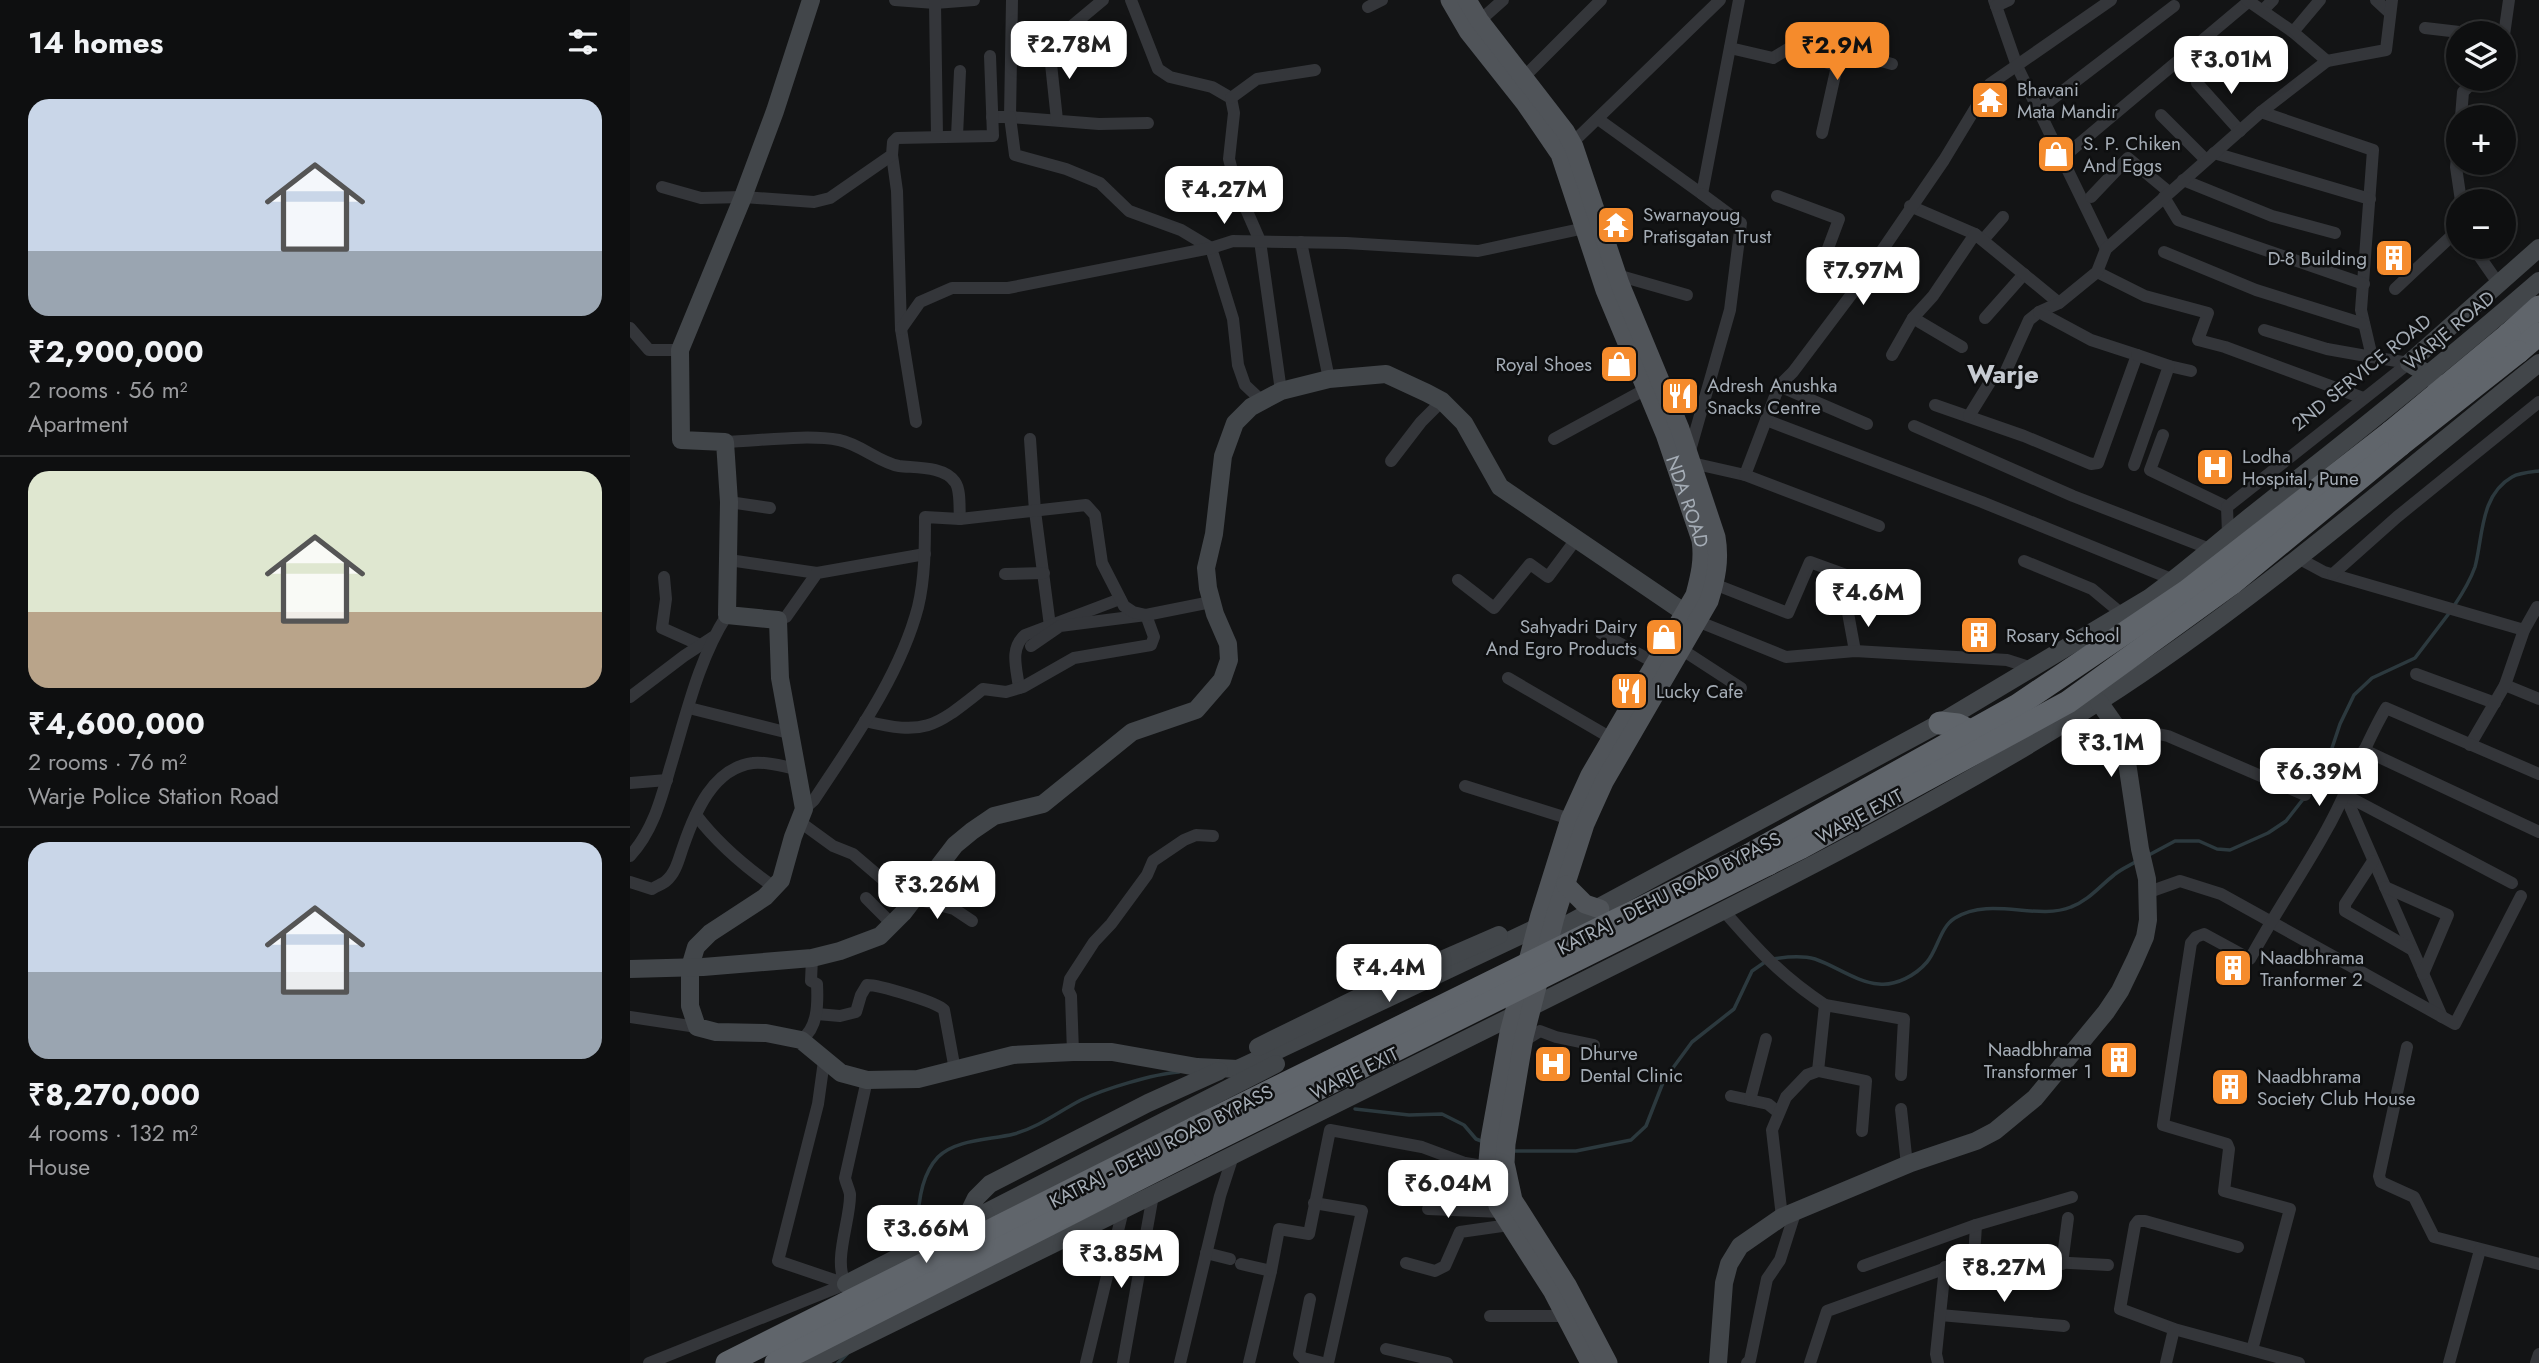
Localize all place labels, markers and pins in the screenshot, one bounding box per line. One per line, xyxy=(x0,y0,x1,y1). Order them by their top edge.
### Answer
pin: ₹2.78M xyxy=(1012,22,1126,81)
pin: ₹2.9M xyxy=(1788,22,1886,82)
pin: ₹3.01M xyxy=(2174,36,2288,96)
place label: Bhavani Mata Mandir xyxy=(2017,76,2118,125)
temple icon: Bhavani Mata Mandir xyxy=(1969,79,2011,121)
place label: S. P. Chiken And Eggs xyxy=(2083,130,2181,179)
shop icon: S. P. Chiken And Eggs xyxy=(2035,133,2077,175)
pin: ₹4.27M xyxy=(1167,166,1281,226)
place label: Swarnayoug Pratisgatan Trust xyxy=(1643,201,1772,250)
temple icon: Swarnayoug Pratisgatan Trust xyxy=(1595,204,1637,246)
building icon: D-8 Building xyxy=(2373,237,2415,279)
place label: D-8 Building xyxy=(2268,245,2367,272)
pin: ₹7.97M xyxy=(1806,247,1920,307)
shop icon: Royal Shoes xyxy=(1598,343,1640,385)
place label: Royal Shoes xyxy=(1495,351,1592,378)
place label: Adresh Anushka Snacks Centre xyxy=(1707,372,1837,421)
restaurant icon: Adresh Anushka Snacks Centre xyxy=(1659,375,1701,417)
place label: Lodha Hospital, Pune xyxy=(2242,443,2359,492)
hospital icon: Lodha Hospital, Pune xyxy=(2194,446,2236,488)
pin: ₹4.6M xyxy=(1819,570,1917,629)
place label: Sahyadri Dairy And Egro Products xyxy=(1486,613,1638,662)
building icon: Rosary School xyxy=(1958,614,2000,656)
shop icon: Sahyadri Dairy And Egro Products xyxy=(1643,616,1685,658)
place label: Rosary School xyxy=(2006,622,2120,649)
restaurant icon: Lucky Cafe xyxy=(1608,670,1650,712)
place label: Lucky Cafe xyxy=(1656,678,1744,705)
pin: ₹3.1M xyxy=(2062,720,2160,779)
pin: ₹6.39M xyxy=(2262,748,2376,808)
pin: ₹3.26M xyxy=(880,862,994,921)
pin: ₹4.4M xyxy=(1340,944,1438,1004)
place label: Naadbhrama Tranformer 2 xyxy=(2260,944,2364,993)
building icon: Naadbhrama Tranformer 2 xyxy=(2212,947,2254,989)
place label: Naadbhrama Transformer 1 xyxy=(1984,1036,2092,1085)
building icon: Naadbhrama Transformer 1 xyxy=(2098,1039,2140,1081)
place label: Dhurve Dental Clinic xyxy=(1580,1040,1683,1089)
hospital icon: Dhurve Dental Clinic xyxy=(1532,1043,1574,1085)
place label: Naadbhrama Society Club House xyxy=(2257,1063,2416,1112)
building icon: Naadbhrama Society Club House xyxy=(2209,1066,2251,1108)
pin: ₹6.04M xyxy=(1391,1160,1505,1220)
pin: ₹3.66M xyxy=(869,1206,983,1265)
pin: ₹3.85M xyxy=(1064,1230,1178,1290)
pin: ₹8.27M xyxy=(1947,1244,2061,1304)

